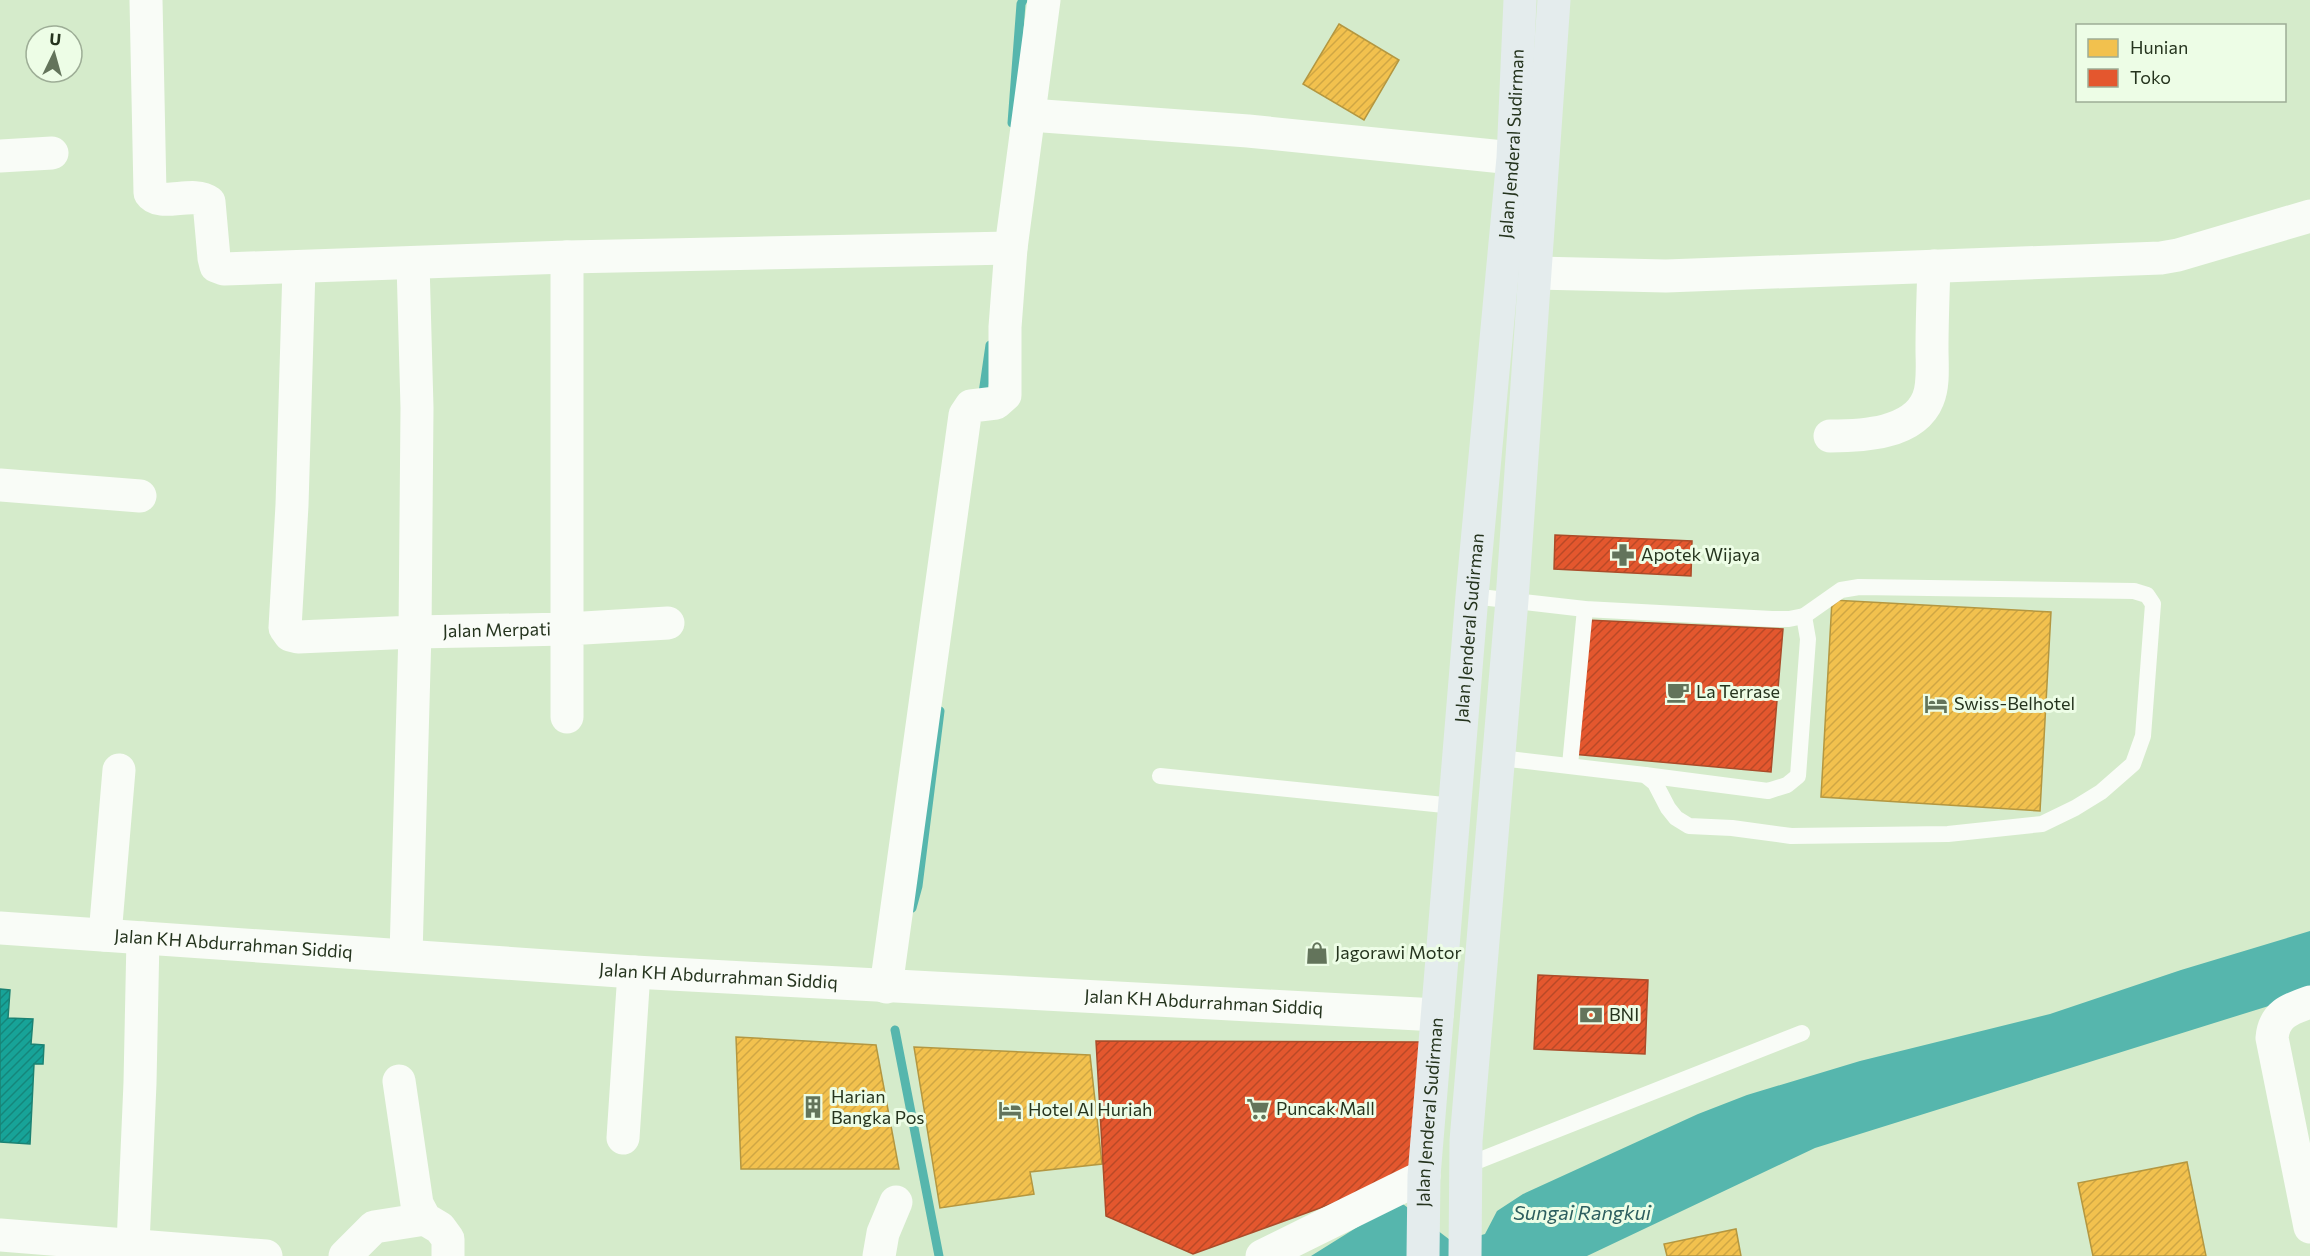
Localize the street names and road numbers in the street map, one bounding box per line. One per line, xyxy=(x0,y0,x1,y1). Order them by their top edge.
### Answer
street label: Jalan Jenderal Sudirman xyxy=(1494,48,1528,240)
street label: Jalan Jenderal Sudirman xyxy=(1450,532,1488,724)
street label: Jalan Merpati xyxy=(442,617,551,641)
street label: Jalan KH Abdurrahman Siddiq xyxy=(113,924,354,962)
street label: Jalan KH Abdurrahman Siddiq xyxy=(598,958,838,993)
street label: Jalan KH Abdurrahman Siddiq xyxy=(1084,984,1324,1019)
street label: Jalan Jenderal Sudirman xyxy=(1412,1016,1447,1207)

